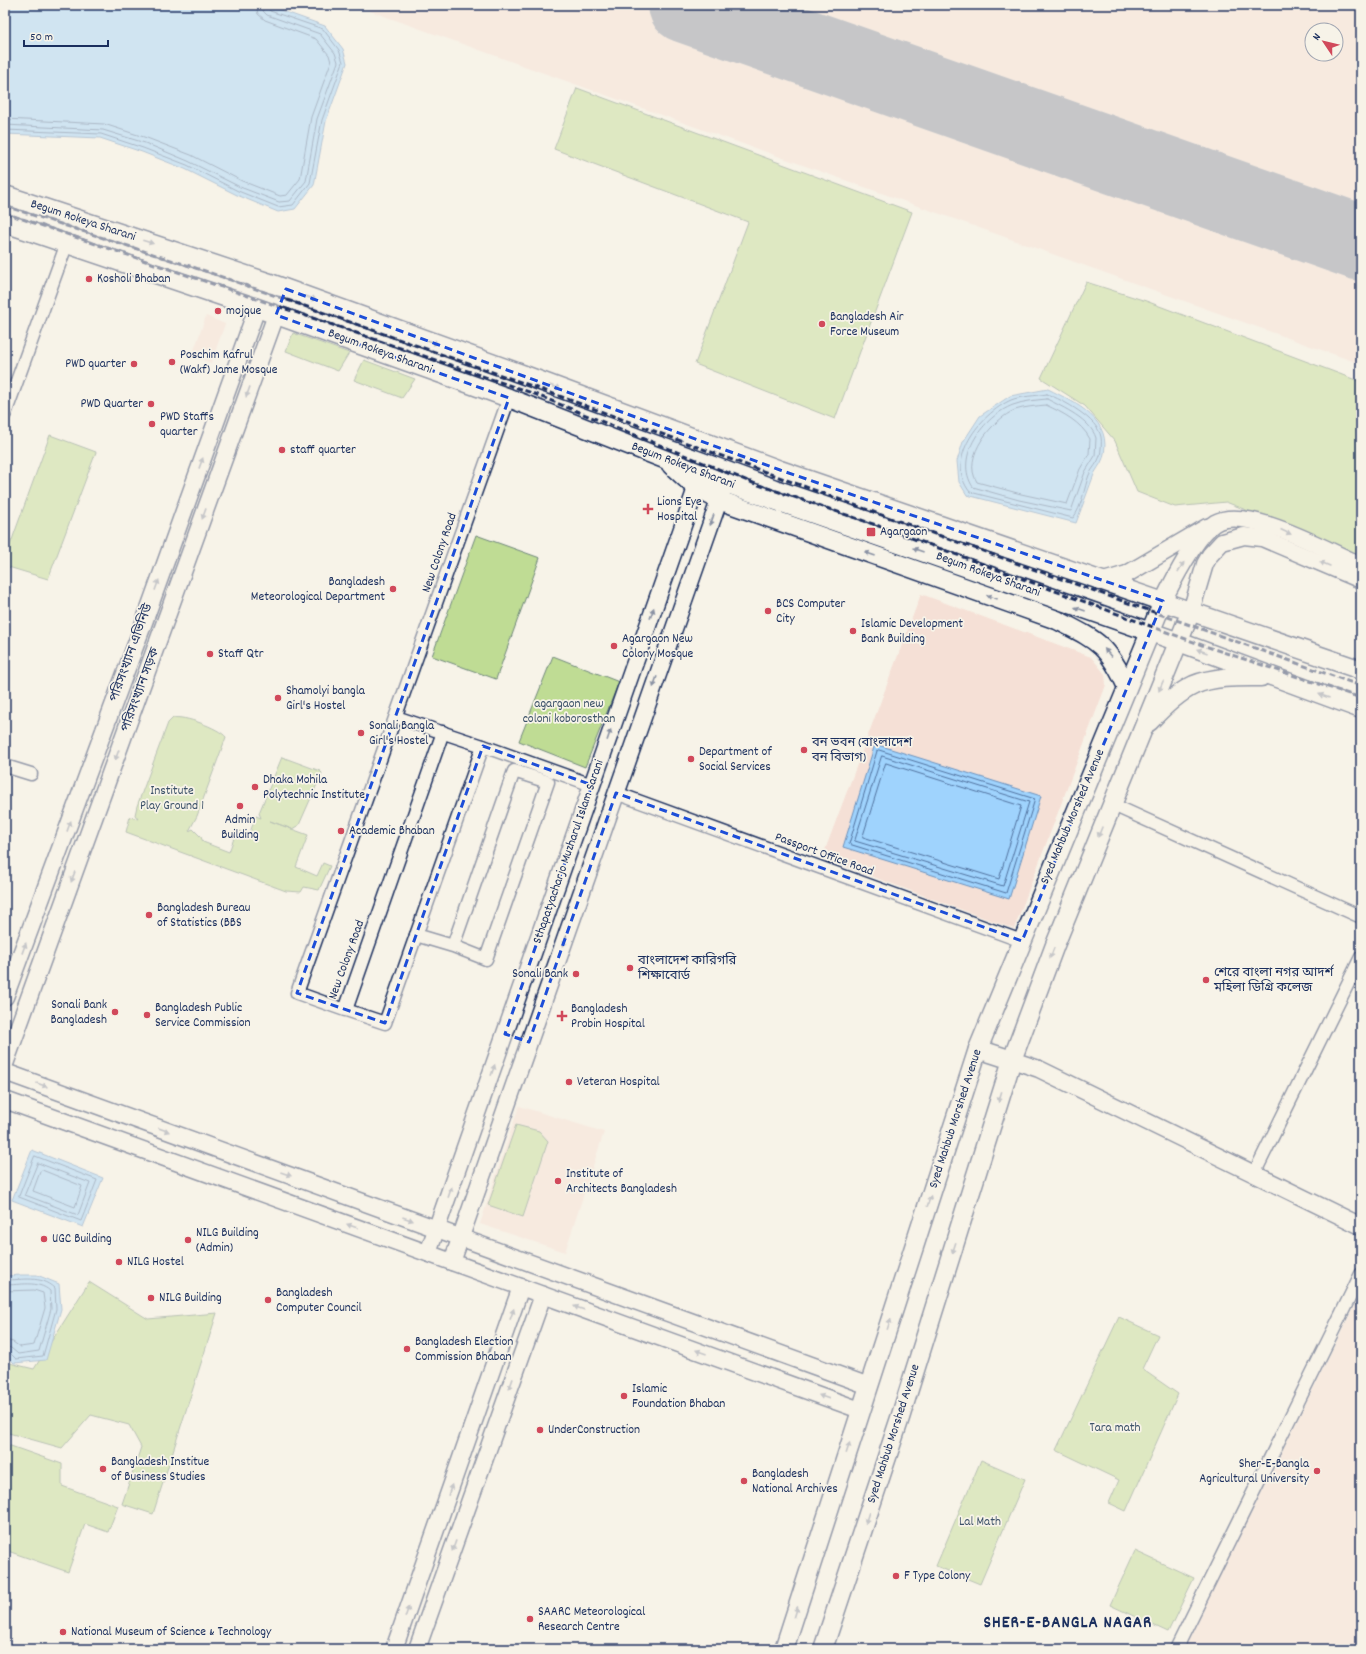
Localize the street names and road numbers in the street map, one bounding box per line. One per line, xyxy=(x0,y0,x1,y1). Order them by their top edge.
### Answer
street label: Begum Rokeya Sharani xyxy=(28,195,139,247)
street label: Begum Rokeya Sharani xyxy=(325,324,435,380)
street label: Begum Rokeya Sharani xyxy=(628,437,738,495)
street label: New Colony Road xyxy=(417,511,463,595)
street label: Begum Rokeya Sharani xyxy=(933,547,1043,603)
street label: পরিসংখ্যান এভিনিউ xyxy=(105,601,159,705)
street label: পরিসংখ্যান সড়ক xyxy=(117,645,165,735)
street label: Syed Mahbub Morshed Avenue xyxy=(1036,746,1110,888)
street label: Sthapatyacharjo Muzharul Islam Sarani xyxy=(529,757,610,947)
street label: Passport Office Road xyxy=(772,828,876,882)
street label: New Colony Road xyxy=(324,918,370,1002)
street label: Syed Mahbub Morshed Avenue xyxy=(925,1047,988,1191)
street label: Syed Mahbub Morshed Avenue xyxy=(863,1362,926,1506)

